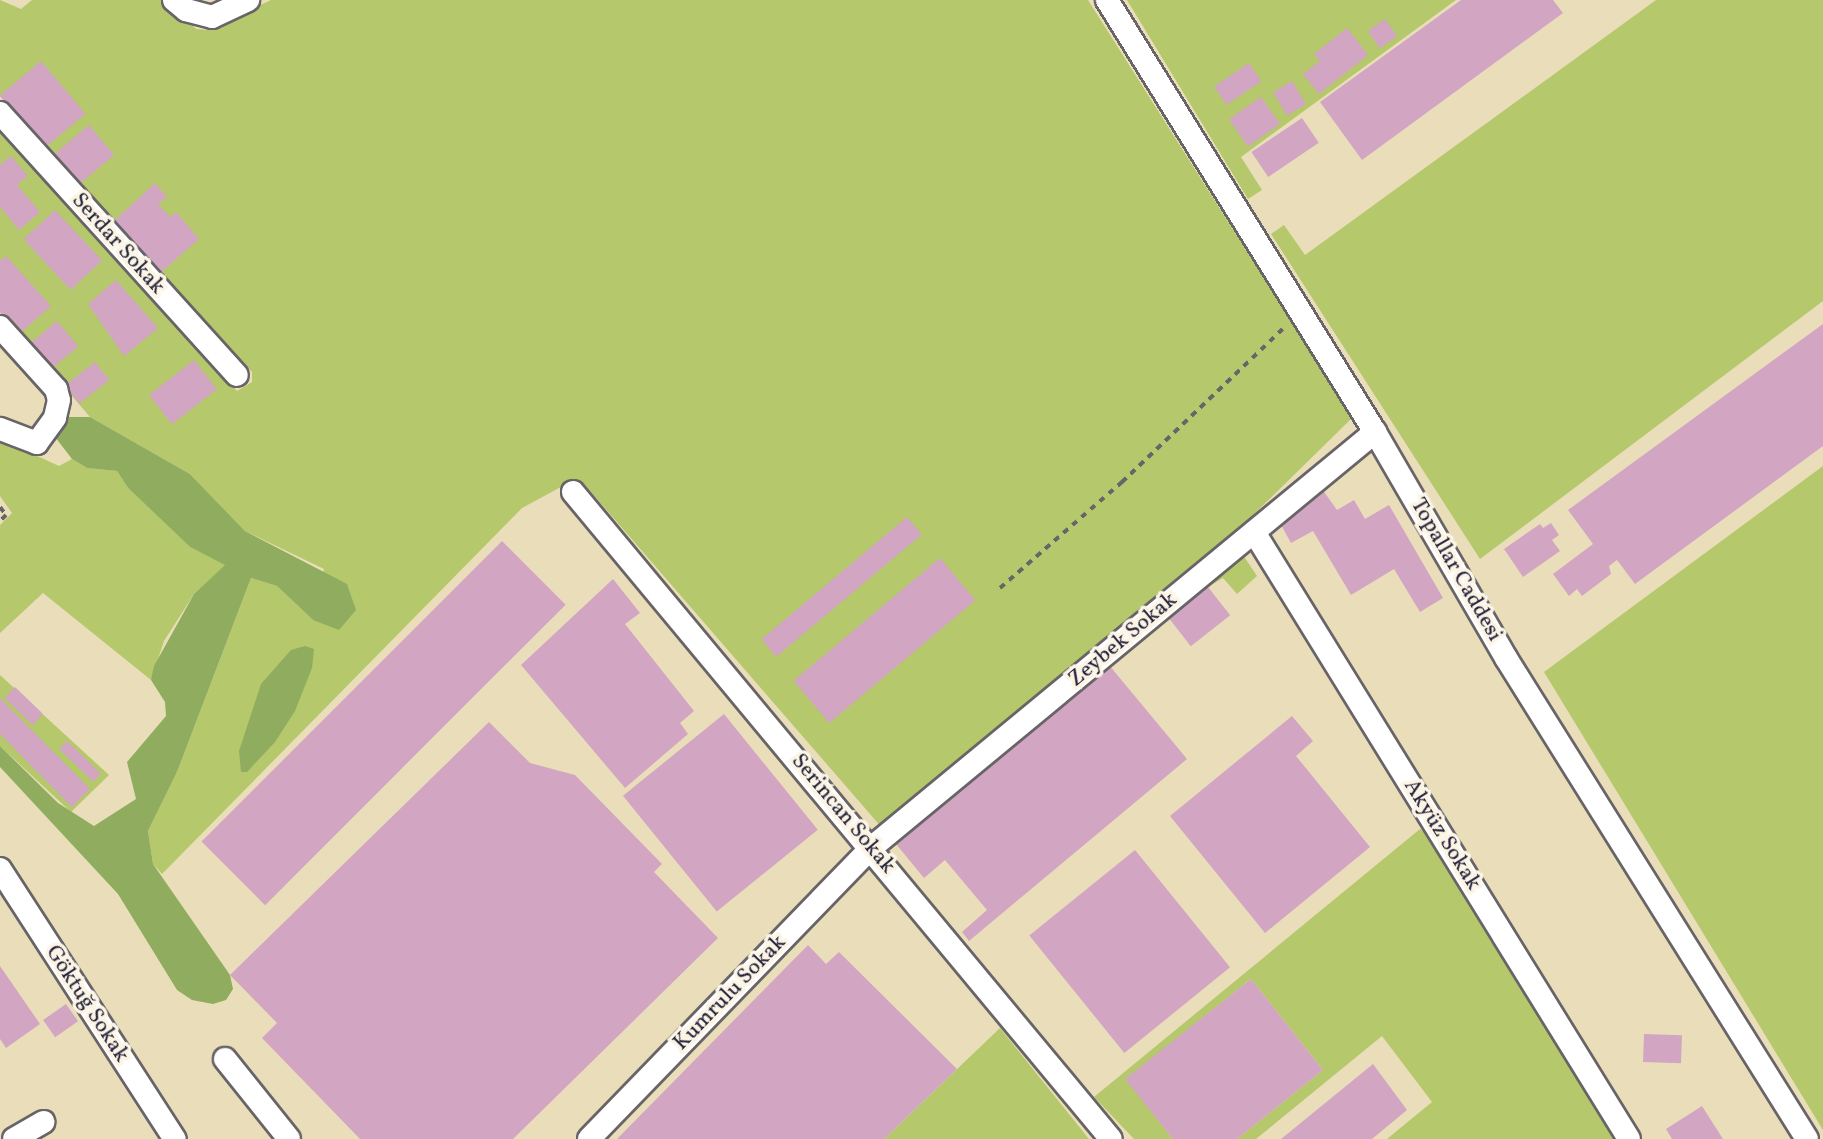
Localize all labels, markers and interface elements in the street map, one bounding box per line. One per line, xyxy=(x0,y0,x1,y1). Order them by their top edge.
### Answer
street label: Serdar Sokak xyxy=(66,188,170,300)
street label: Topallar Caddesi xyxy=(1404,494,1508,646)
street label: Zeybek Sokak xyxy=(1063,587,1183,693)
street label: Serincan Sokak xyxy=(785,749,901,879)
street label: Akyüz Sokak xyxy=(1397,775,1487,895)
street label: Kumrulu Sokak xyxy=(668,930,792,1056)
street label: Göktuğ Sokak xyxy=(39,941,135,1067)

